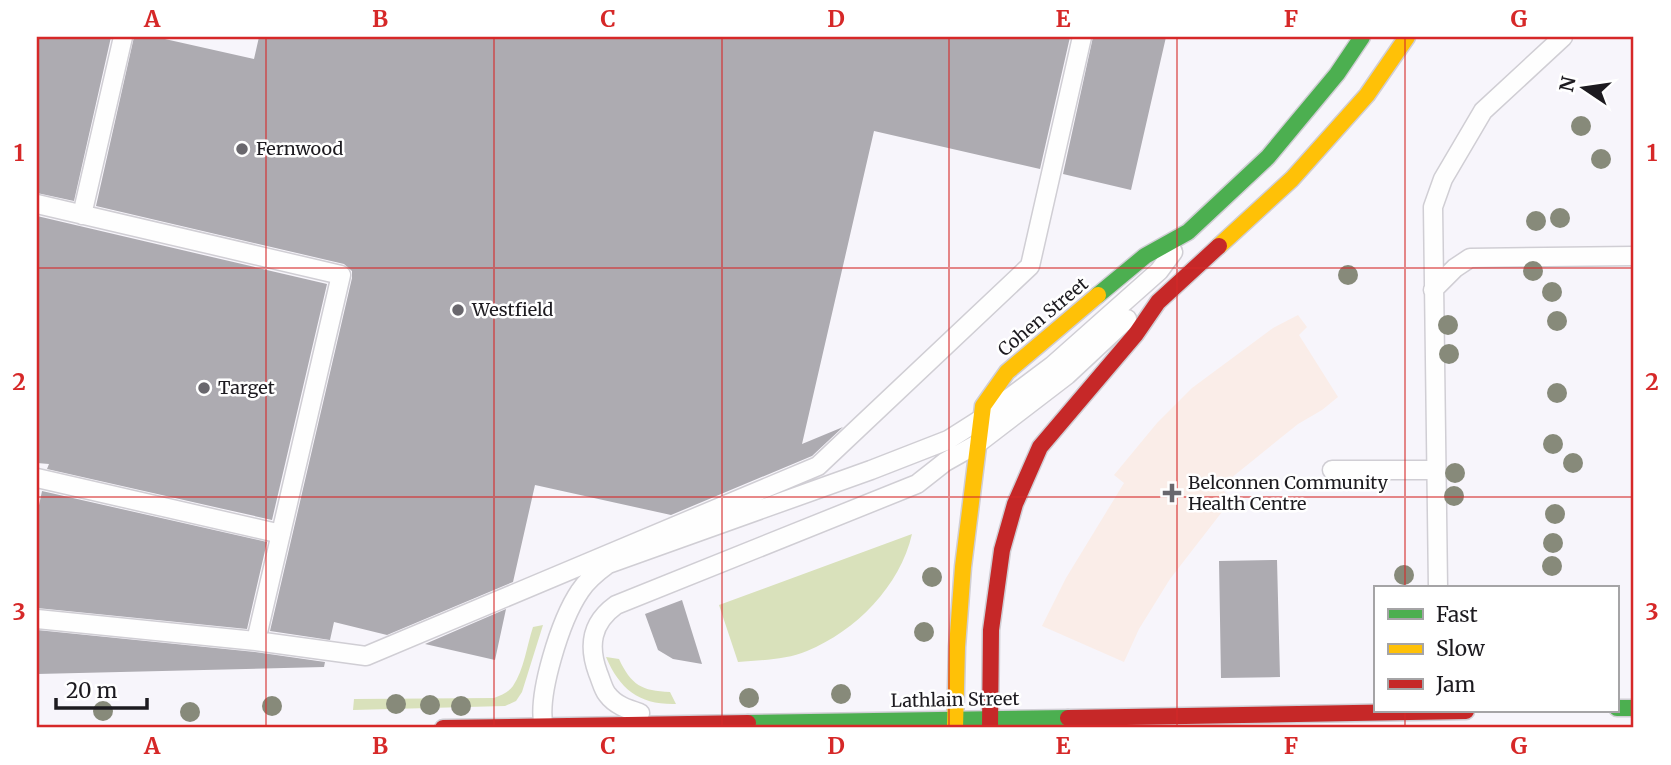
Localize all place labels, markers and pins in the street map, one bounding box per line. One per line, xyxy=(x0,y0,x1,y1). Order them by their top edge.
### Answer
place label: Fernwood xyxy=(256,137,344,160)
marker: Fernwood xyxy=(234,141,250,157)
place label: Westfield xyxy=(471,298,554,321)
marker: Westfield xyxy=(450,302,466,318)
place label: Target xyxy=(218,376,275,399)
marker: Target xyxy=(196,380,212,396)
place label: Belconnen Community Health Centre xyxy=(1188,471,1388,515)
marker: Belconnen Community Health Centre xyxy=(1162,483,1182,503)

